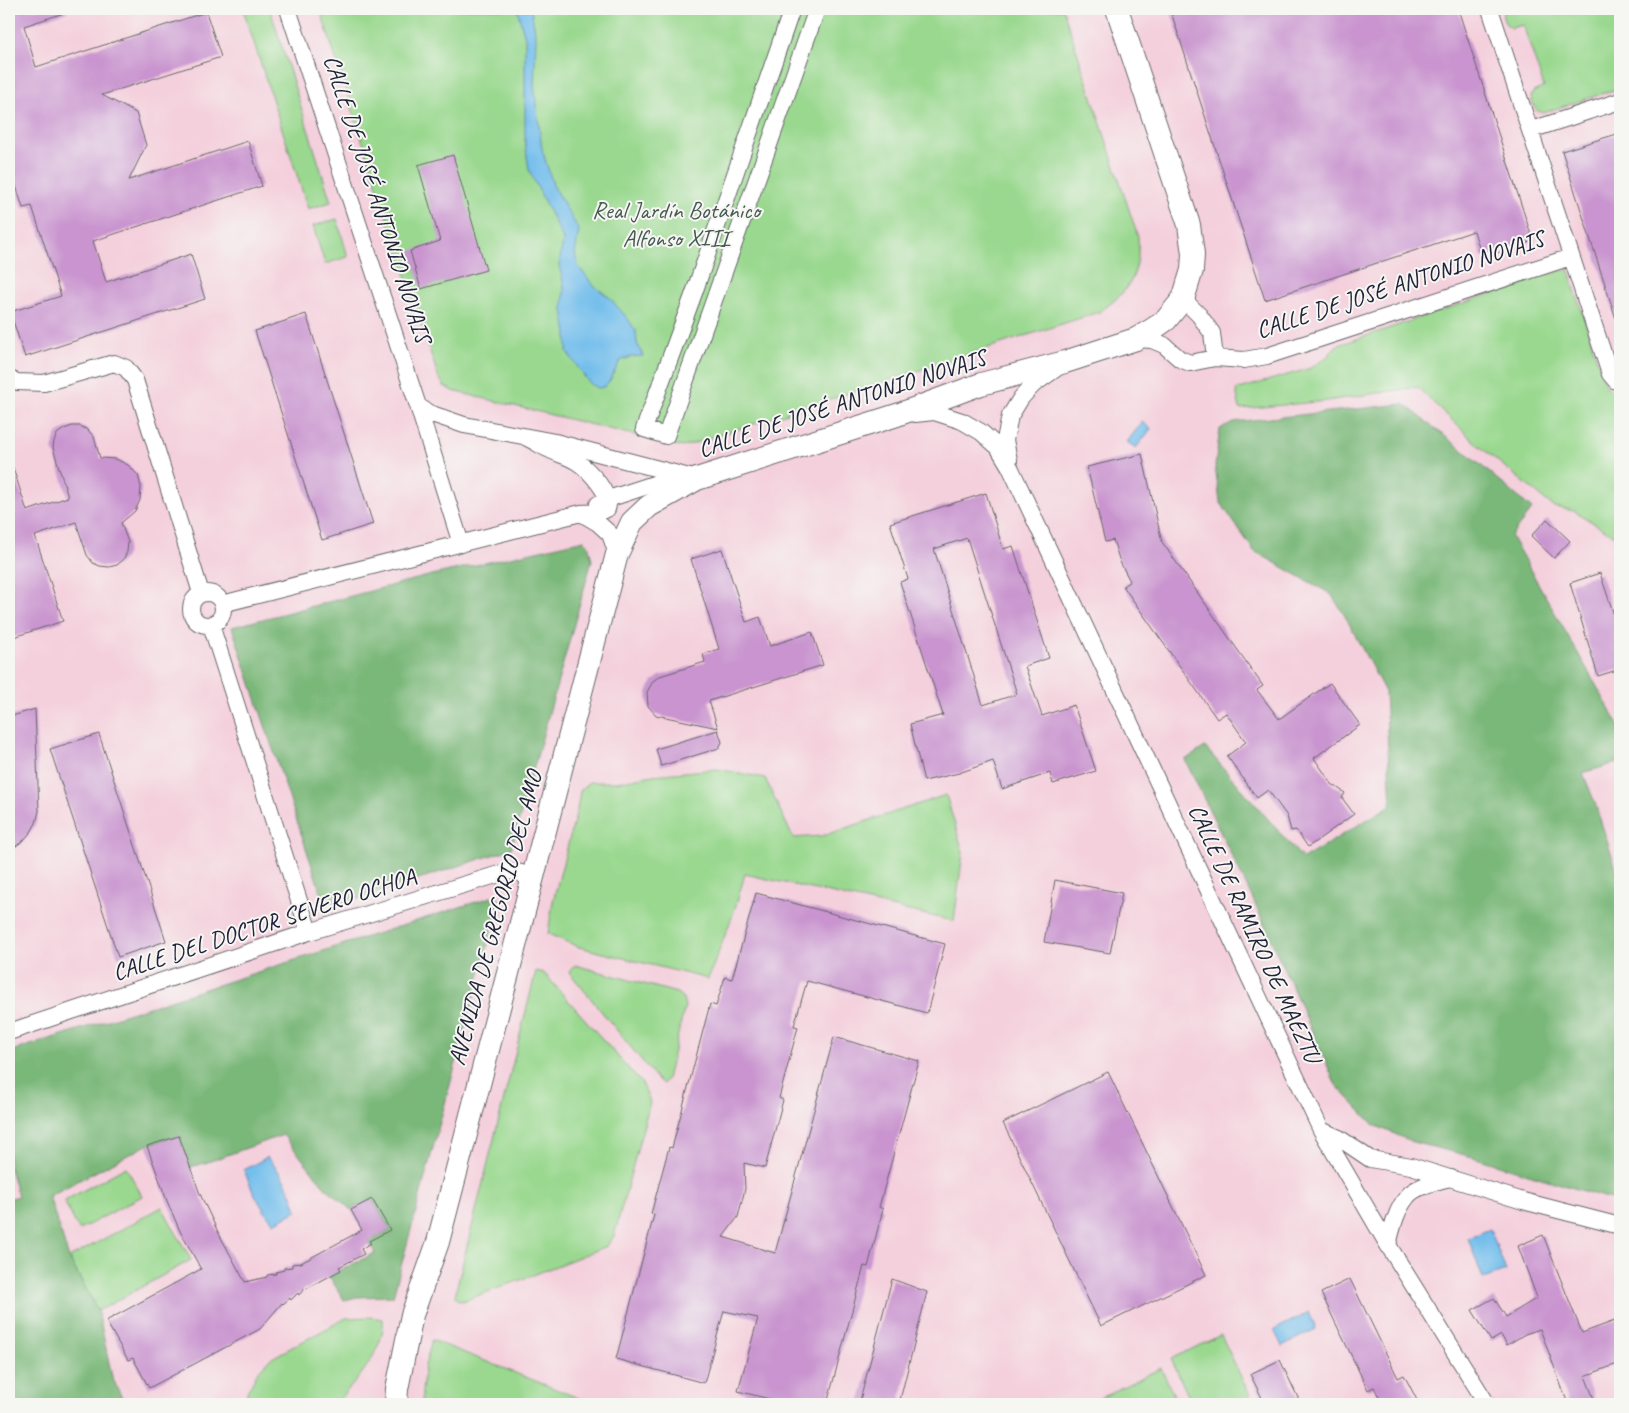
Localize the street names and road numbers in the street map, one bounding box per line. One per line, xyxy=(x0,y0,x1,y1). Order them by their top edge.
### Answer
street label: CALLE DE JOSÉ ANTONIO NOVAIS xyxy=(317,51,440,350)
street label: CALLE DE JOSÉ ANTONIO NOVAIS xyxy=(1252,222,1551,345)
street label: CALLE DE JOSÉ ANTONIO NOVAIS xyxy=(694,341,993,464)
street label: AVENIDA DE GREGORIO DEL AMO xyxy=(441,765,550,1068)
street label: CALLE DE RAMIRO DE MAEZTU xyxy=(1182,799,1330,1071)
street label: CALLE DEL DOCTOR SEVERO OCHOA xyxy=(109,860,420,987)

